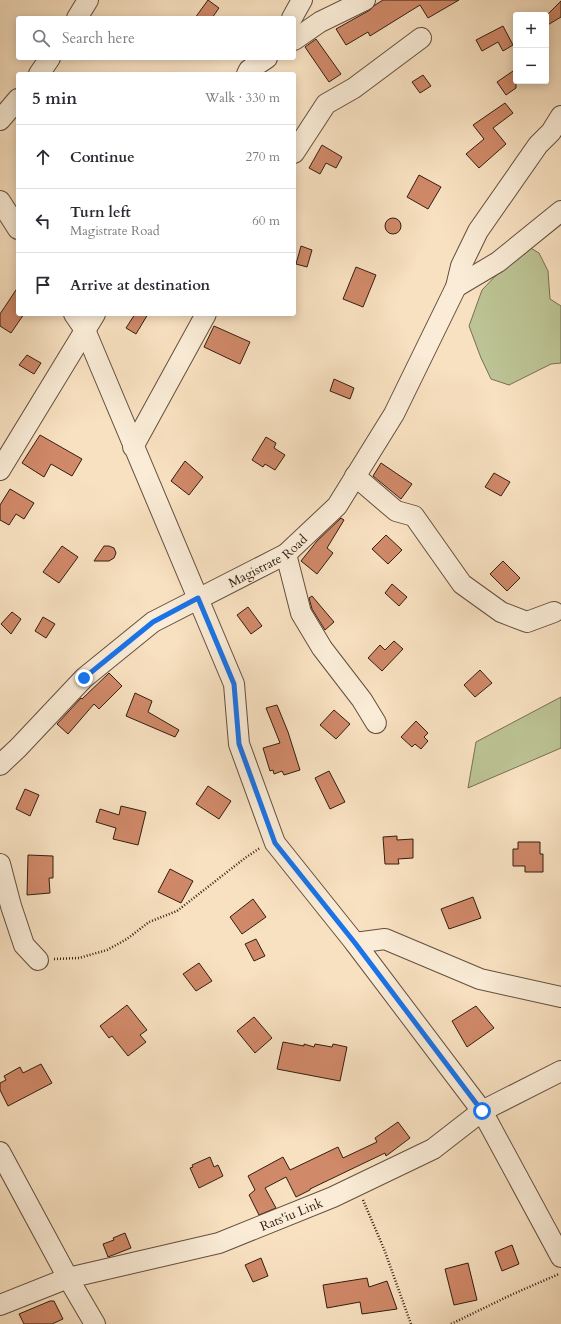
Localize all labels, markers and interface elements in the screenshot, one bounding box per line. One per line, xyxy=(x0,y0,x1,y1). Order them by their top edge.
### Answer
map controls xyxy=(513,12,549,84)
button: + xyxy=(513,12,549,48)
search box xyxy=(16,16,296,60)
icon: search xyxy=(30,27,52,49)
text: Search here xyxy=(62,28,135,48)
button: − xyxy=(513,48,549,84)
text: 5 min xyxy=(32,87,77,110)
text: Walk · 330 m xyxy=(205,89,280,107)
icon: ahead xyxy=(32,146,54,168)
text: Continue xyxy=(70,147,135,167)
text: 270 m xyxy=(246,148,280,166)
text: Turn left xyxy=(70,202,131,222)
icon: left xyxy=(32,210,54,232)
text: 60 m xyxy=(252,212,280,230)
text: Magistrate Road xyxy=(70,222,160,240)
icon: arrive xyxy=(32,274,54,296)
text: Arrive at destination xyxy=(70,275,210,295)
street label: Magistrate Road xyxy=(225,531,312,592)
route end xyxy=(75,669,93,687)
route start xyxy=(473,1102,491,1120)
street label: Rats'iu Link xyxy=(257,1194,326,1236)

